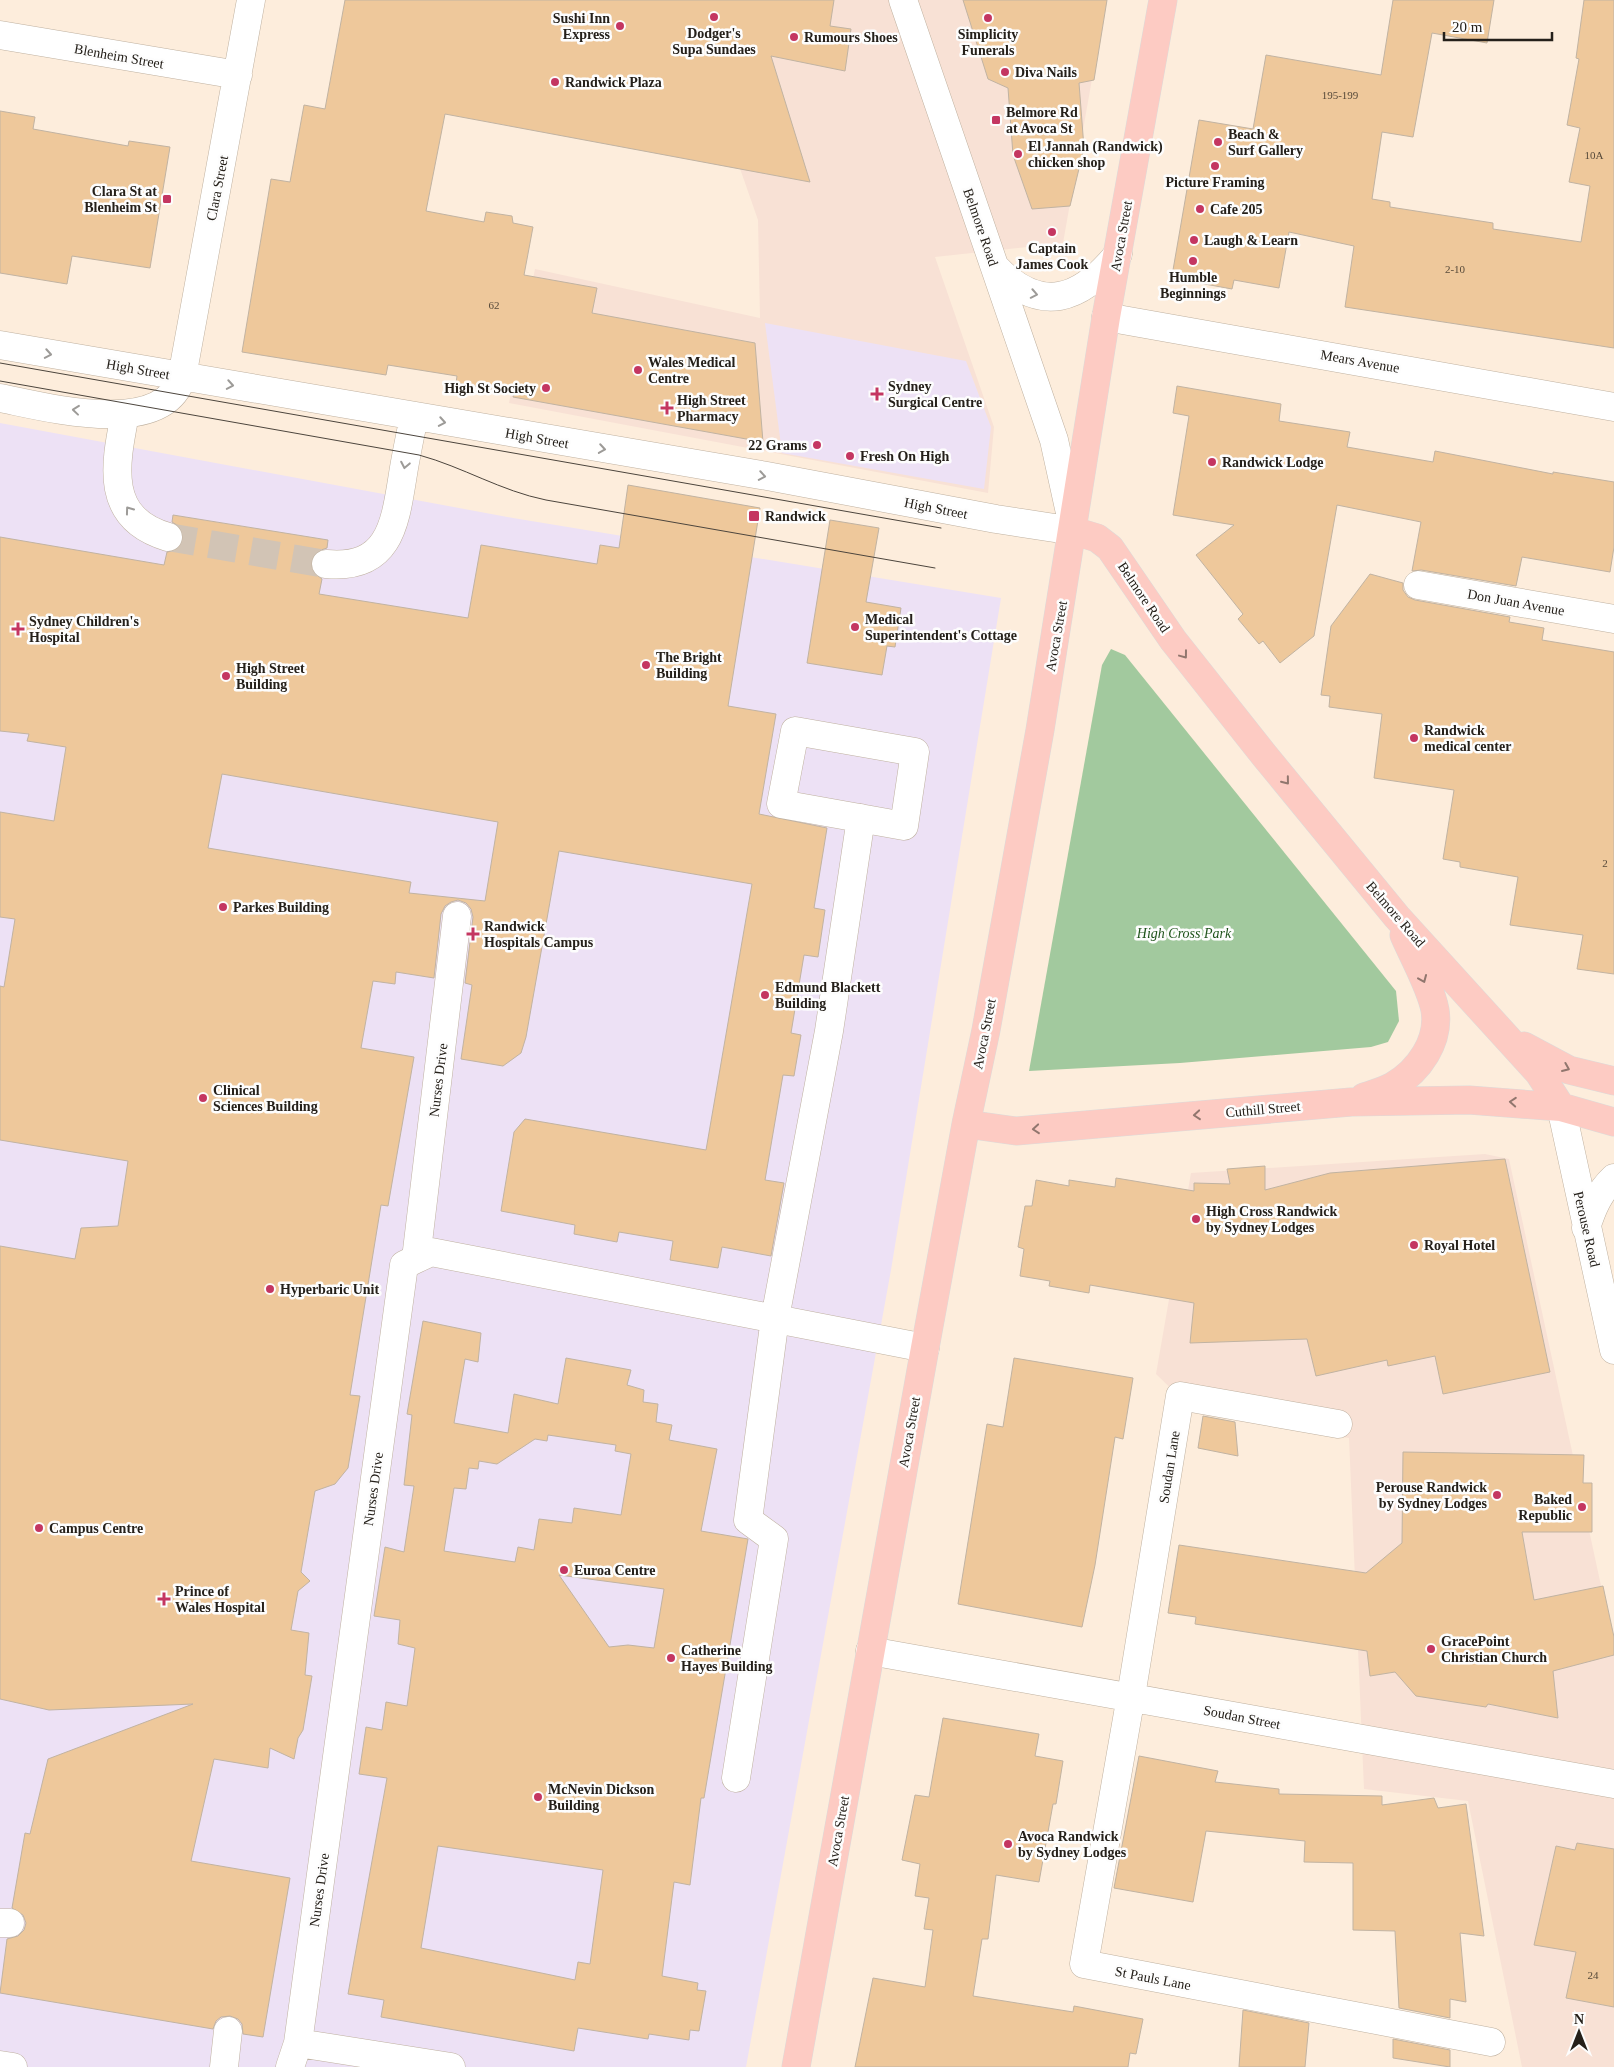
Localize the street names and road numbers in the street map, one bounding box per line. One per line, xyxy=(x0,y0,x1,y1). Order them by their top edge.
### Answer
street label: Blenheim Street xyxy=(73,41,165,72)
street label: Clara Street xyxy=(204,154,231,222)
street label: Belmore Road xyxy=(960,186,1001,268)
street label: Avoca Street xyxy=(1108,199,1135,273)
street label: Mears Avenue xyxy=(1319,347,1401,376)
street label: High Street xyxy=(105,357,171,382)
street label: High Street xyxy=(504,426,570,451)
street label: High Street xyxy=(903,495,969,522)
street label: Belmore Road xyxy=(1115,559,1173,635)
street label: Don Juan Avenue xyxy=(1466,587,1566,618)
street label: Avoca Street xyxy=(1043,599,1070,673)
street label: Belmore Road xyxy=(1363,879,1428,950)
street label: Avoca Street xyxy=(970,997,999,1071)
street label: Nurses Drive xyxy=(427,1042,450,1118)
street label: Cuthill Street xyxy=(1225,1099,1301,1120)
street label: Perouse Road xyxy=(1571,1190,1603,1269)
street label: Avoca Street xyxy=(896,1395,923,1469)
street label: Soudan Lane xyxy=(1156,1430,1183,1505)
street label: Nurses Drive xyxy=(361,1451,386,1527)
street label: Soudan Street xyxy=(1202,1703,1282,1732)
street label: Avoca Street xyxy=(825,1794,852,1868)
street label: Nurses Drive xyxy=(307,1852,332,1928)
street label: St Pauls Lane xyxy=(1114,1964,1192,1993)

